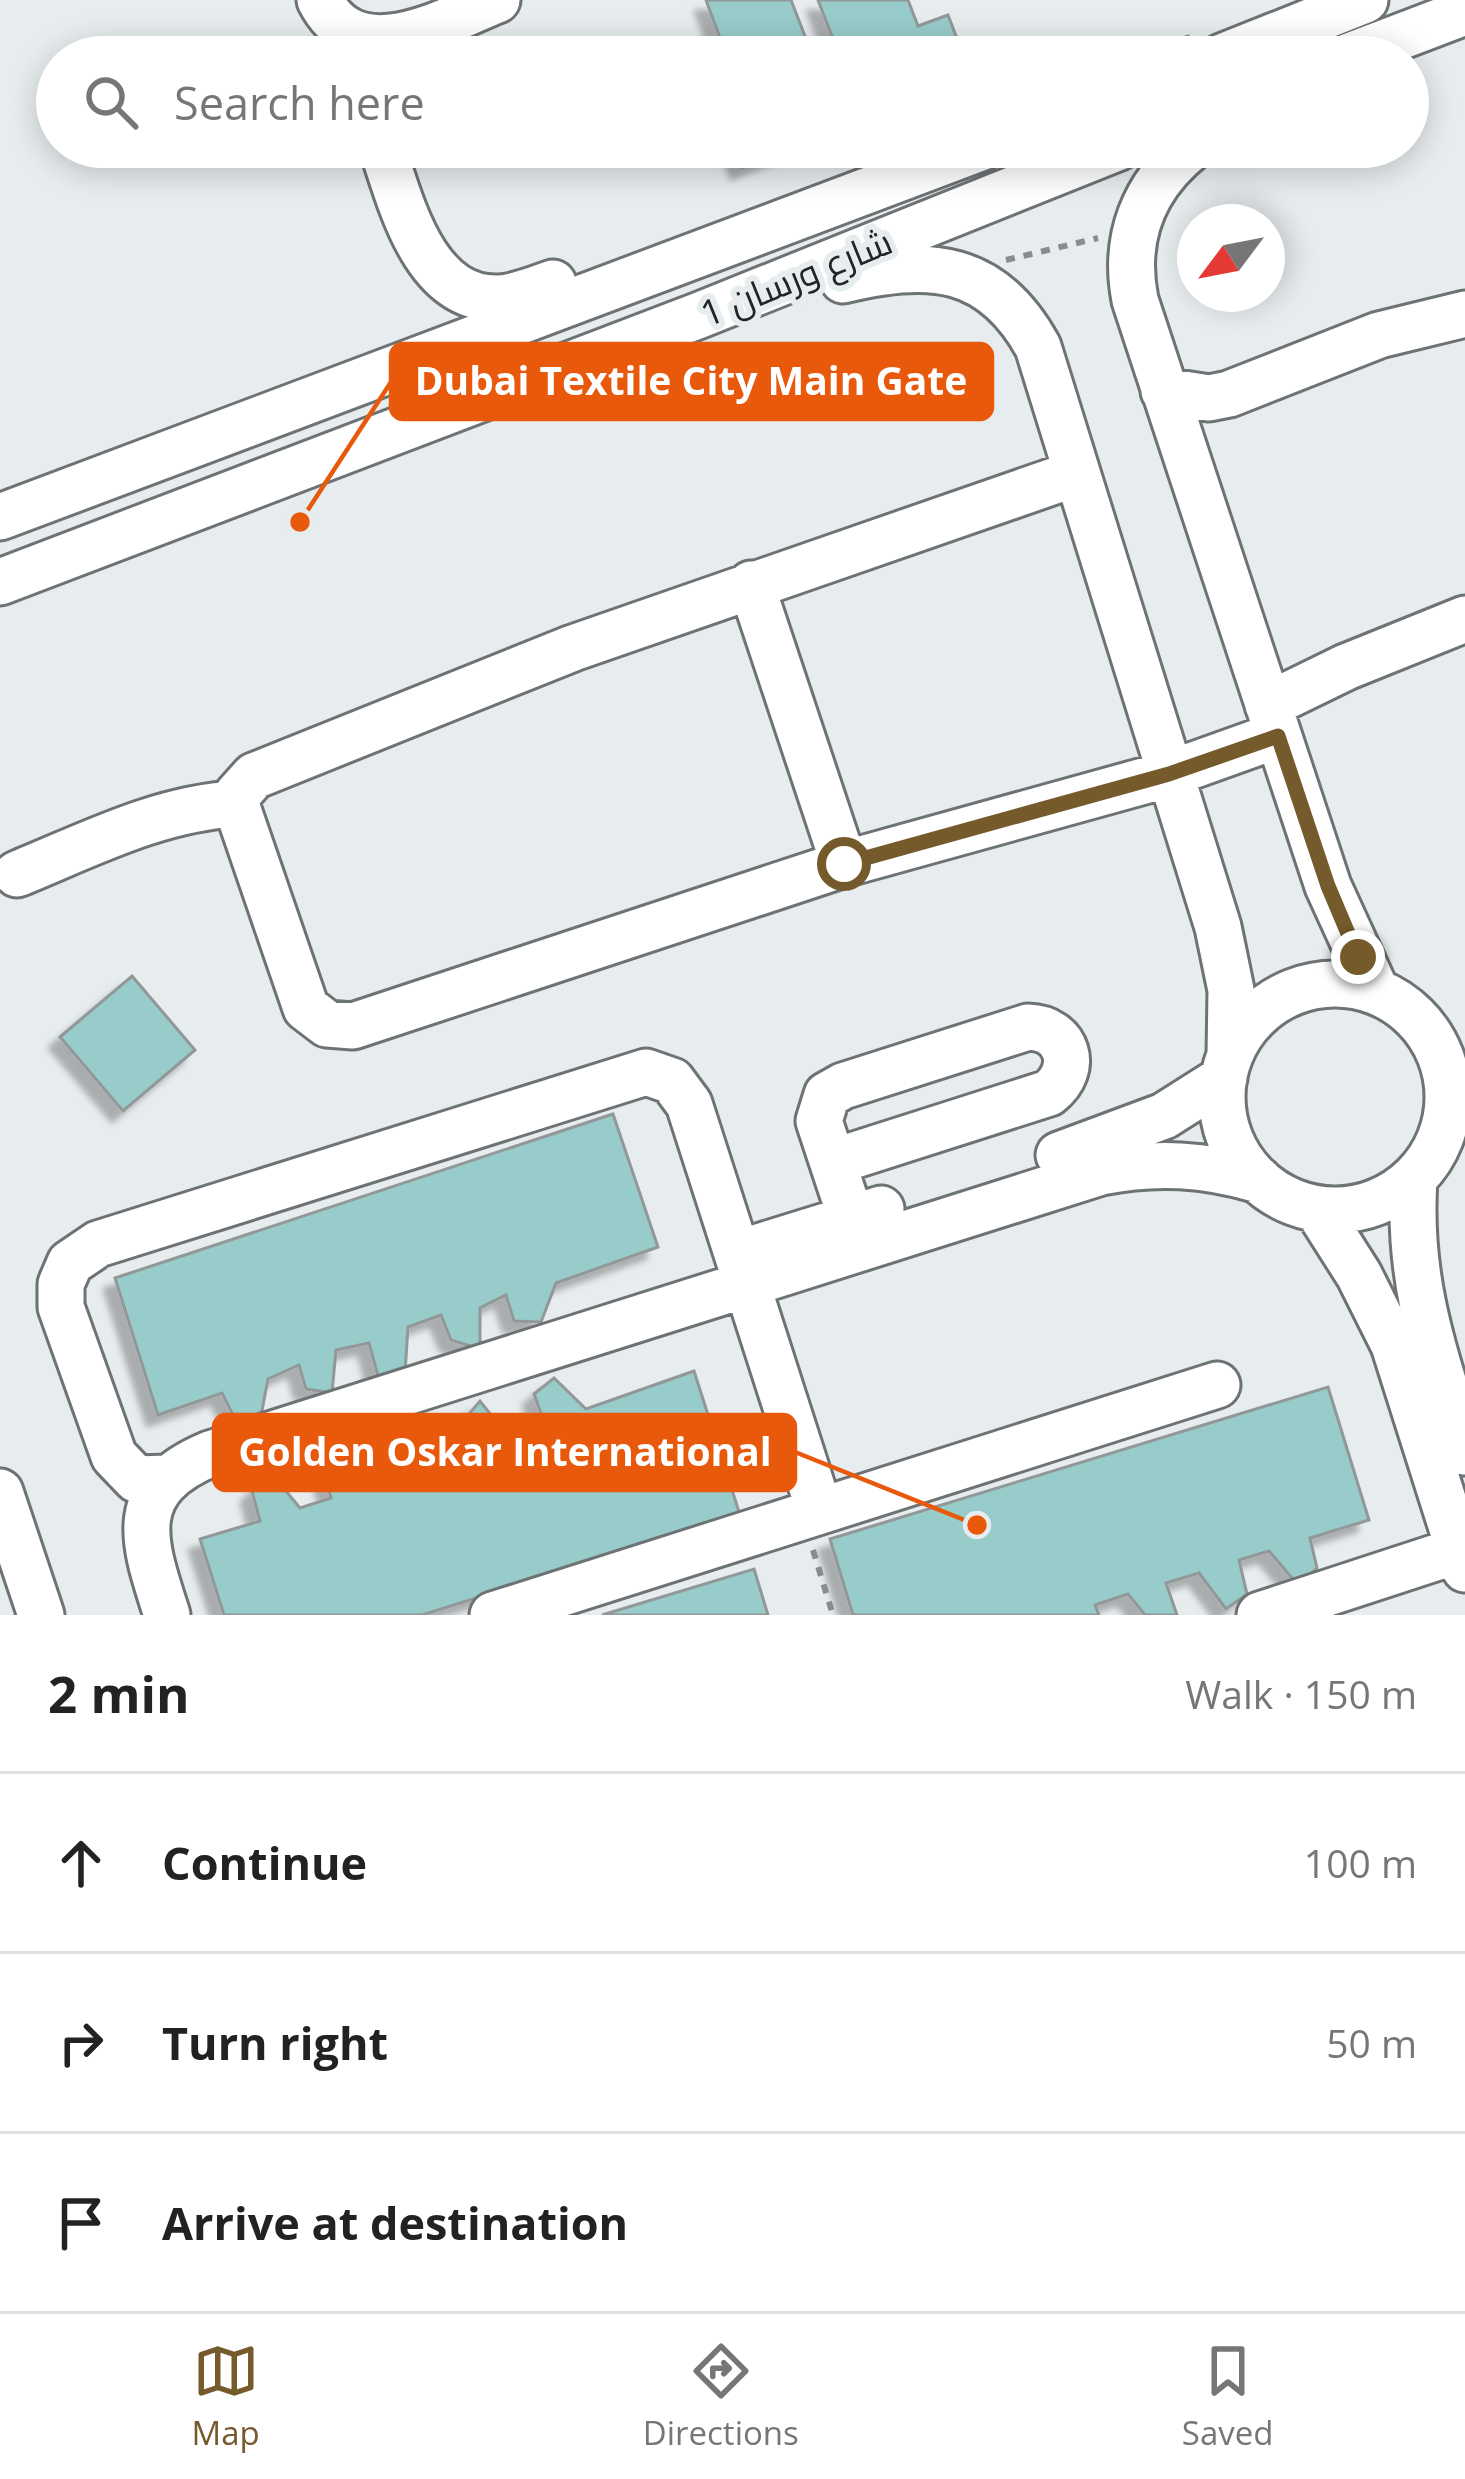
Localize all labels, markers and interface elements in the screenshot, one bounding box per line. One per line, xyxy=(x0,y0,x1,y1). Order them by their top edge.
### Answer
search box xyxy=(36,36,1429,168)
icon: search xyxy=(78,69,144,135)
text: Search here xyxy=(174,72,425,133)
north arrow xyxy=(1177,204,1285,312)
street label: شارع ورسان 1 xyxy=(693,216,899,339)
callout: Dubai Textile City Main Gate xyxy=(391,344,992,419)
text: Dubai Textile City Main Gate xyxy=(415,353,967,406)
route start xyxy=(817,837,871,891)
route end xyxy=(1331,930,1385,984)
callout: Golden Oskar International xyxy=(214,1415,795,1490)
text: Golden Oskar International xyxy=(238,1424,772,1477)
text: 2 min xyxy=(48,1658,190,1728)
text: Walk · 150 m xyxy=(1185,1667,1417,1720)
icon: ahead xyxy=(48,1830,114,1896)
text: Continue xyxy=(162,1832,367,1893)
text: 100 m xyxy=(1304,1836,1417,1889)
icon: right xyxy=(48,2010,114,2076)
text: Turn right xyxy=(162,2012,388,2073)
text: 50 m xyxy=(1326,2016,1417,2069)
icon: arrive xyxy=(48,2190,114,2256)
text: Arrive at destination xyxy=(162,2192,628,2253)
tab: Map xyxy=(192,2338,260,2455)
tab: Directions xyxy=(643,2338,799,2455)
tab: Saved xyxy=(1182,2338,1273,2455)

